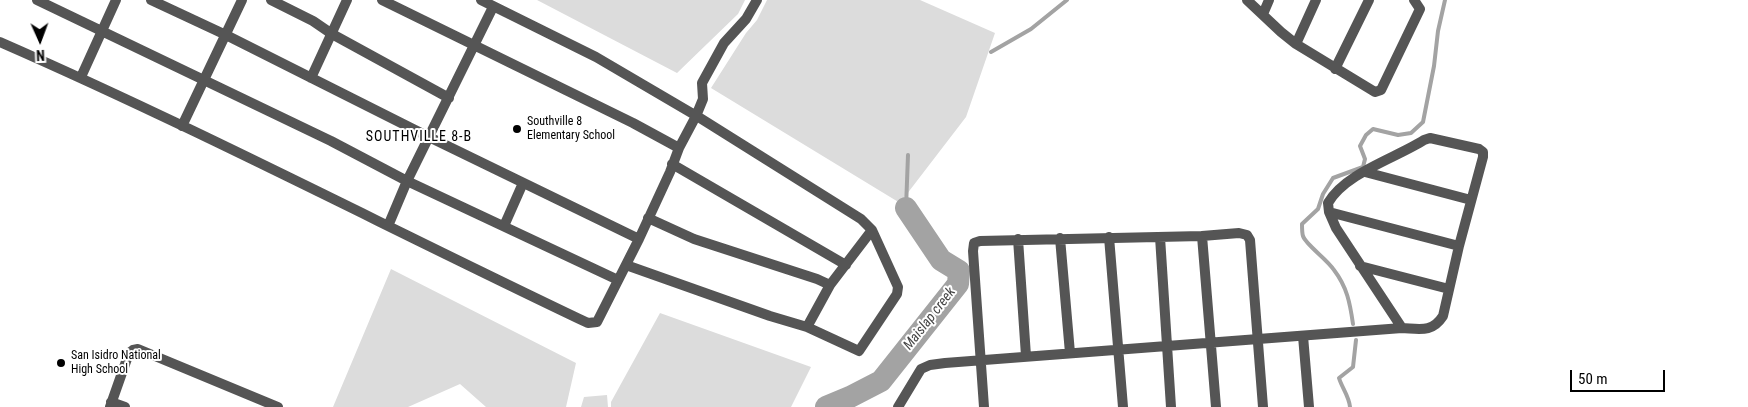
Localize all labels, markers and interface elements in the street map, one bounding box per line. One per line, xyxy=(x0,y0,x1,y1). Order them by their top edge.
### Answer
north arrow xyxy=(15,15,65,65)
text: N xyxy=(36,47,45,63)
place label: Southville 8 Elementary School xyxy=(527,115,615,143)
marker: Southville 8 Elementary School xyxy=(511,123,523,135)
district label: SOUTHVILLE 8-B xyxy=(364,129,474,145)
water label: Maislap creek xyxy=(900,284,960,354)
place label: San Isidro National High School xyxy=(71,349,161,377)
marker: San Isidro National High School xyxy=(55,357,67,369)
scale bar xyxy=(1573,360,1668,392)
text: 50 m xyxy=(1578,370,1608,388)

